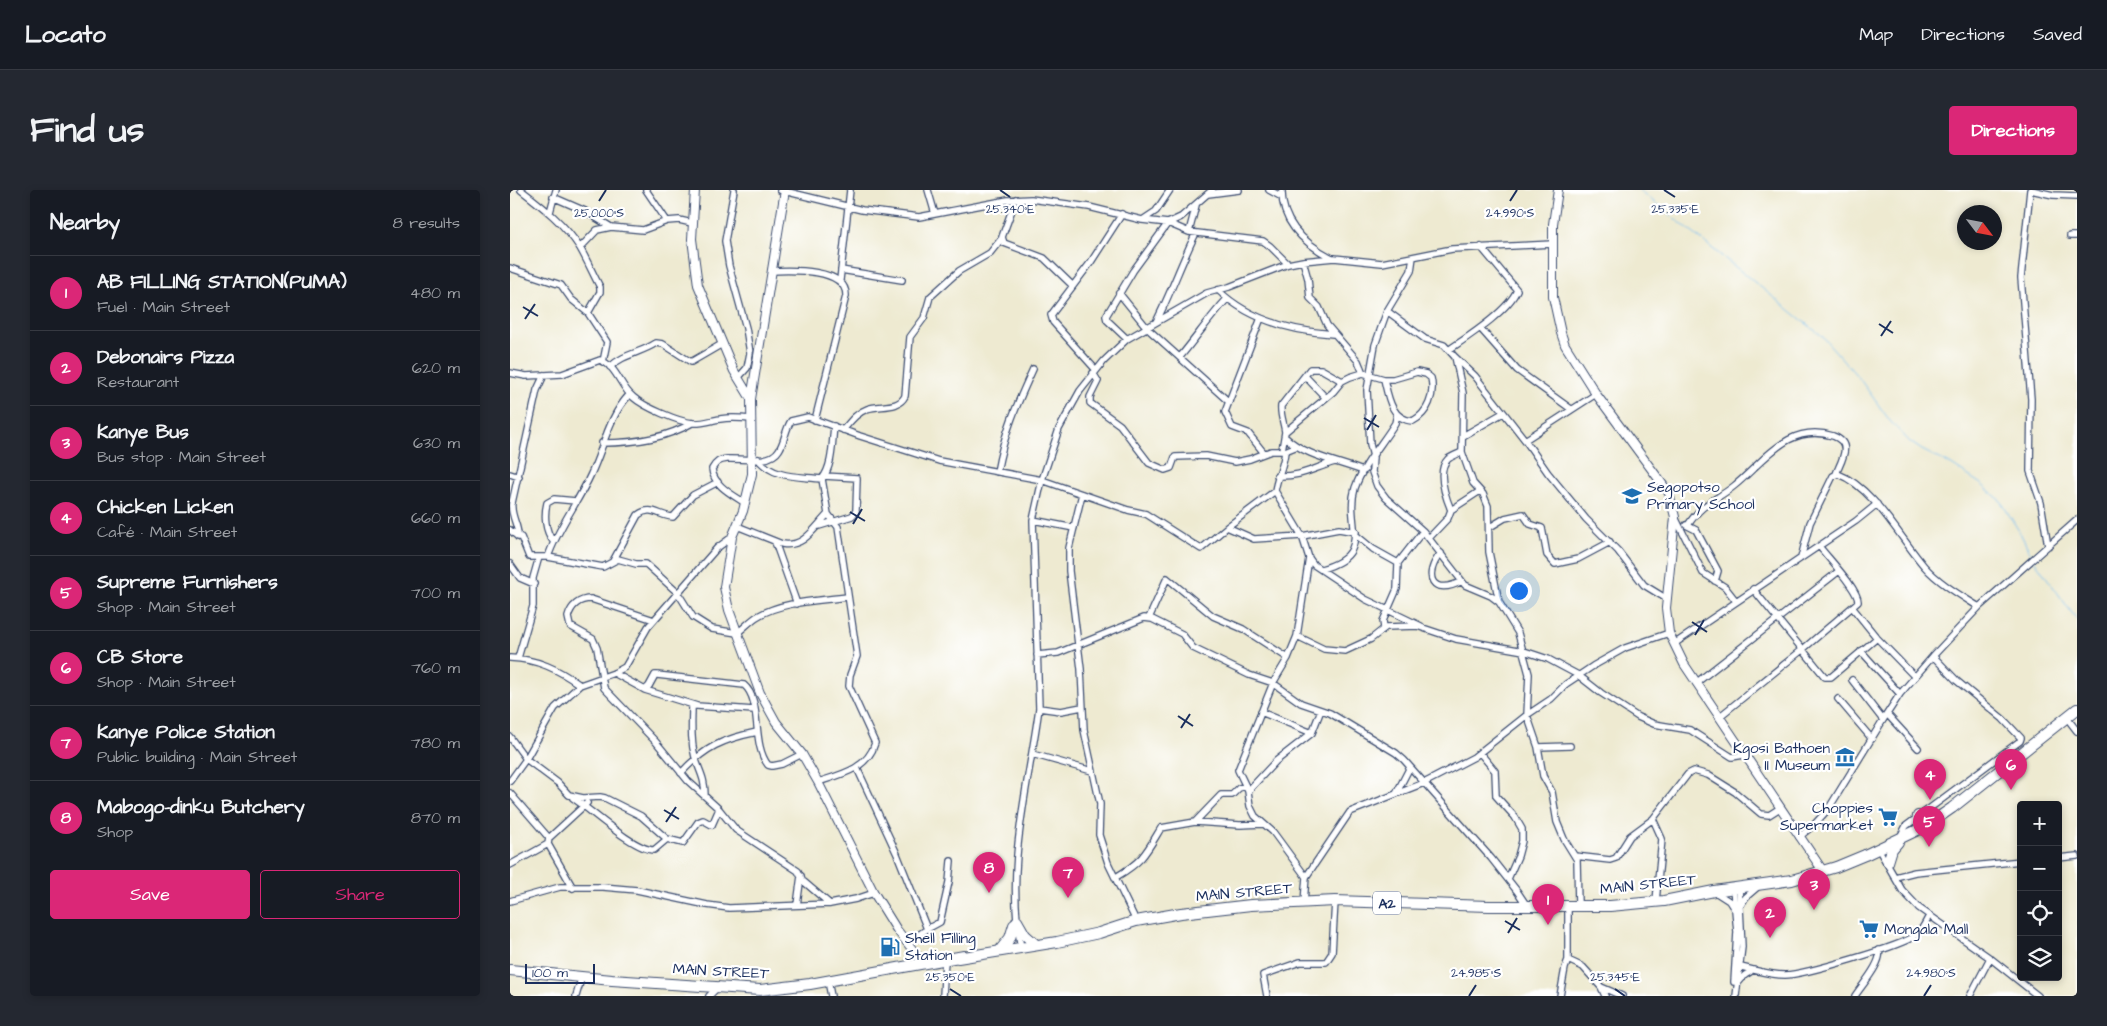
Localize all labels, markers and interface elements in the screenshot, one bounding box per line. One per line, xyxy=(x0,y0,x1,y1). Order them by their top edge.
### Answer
text: Locato xyxy=(25,18,106,52)
text: Map xyxy=(1859,22,1893,47)
text: Directions xyxy=(1921,22,2005,47)
text: Saved xyxy=(2033,22,2082,47)
text: Find us xyxy=(30,106,144,155)
button: Directions xyxy=(1949,106,2077,155)
text: 25.340°E xyxy=(986,201,1034,218)
text: 25.335°E xyxy=(1651,201,1699,218)
text: 25.000°S xyxy=(574,205,624,222)
text: 24.990°S xyxy=(1486,205,1534,222)
north arrow xyxy=(1957,205,2002,250)
text: Nearby xyxy=(50,208,120,237)
text: 8 results xyxy=(393,212,460,234)
text: AB FILLING STATION(PUMA) xyxy=(97,269,347,296)
text: 1 xyxy=(65,282,67,304)
text: 480 m xyxy=(410,282,460,304)
text: Fuel · Main Street xyxy=(97,296,230,318)
text: Debonairs Pizza xyxy=(97,344,234,371)
text: 2 xyxy=(61,357,71,379)
text: 620 m xyxy=(412,357,460,379)
text: Restaurant xyxy=(97,371,179,393)
text: Kanye Bus xyxy=(97,419,189,446)
text: 3 xyxy=(62,432,70,454)
text: 630 m xyxy=(413,432,460,454)
text: Bus stop · Main Street xyxy=(97,446,266,468)
place label: Segopotso Primary School xyxy=(1647,477,1755,516)
school or university icon: Segopotso Primary School xyxy=(1621,485,1643,507)
text: Chicken Licken xyxy=(97,494,233,521)
text: 4 xyxy=(61,507,71,529)
text: 660 m xyxy=(411,507,460,529)
text: Café · Main Street xyxy=(97,521,237,543)
text: Supreme Furnishers xyxy=(97,569,278,596)
your location xyxy=(1506,578,1532,604)
text: 5 xyxy=(60,582,72,604)
text: 700 m xyxy=(411,582,460,604)
text: Shop · Main Street xyxy=(97,596,236,618)
text: CB Store xyxy=(97,644,183,671)
text: 6 xyxy=(61,657,71,679)
text: 760 m xyxy=(411,657,460,679)
text: Shop · Main Street xyxy=(97,671,236,693)
text: Kanye Police Station xyxy=(97,719,275,746)
text: 7 xyxy=(61,732,71,754)
text: 780 m xyxy=(411,732,460,754)
place label: Kgosi Bathoen II Museum xyxy=(1733,738,1830,776)
text: Public building · Main Street xyxy=(97,746,297,768)
museum icon: Kgosi Bathoen II Museum xyxy=(1834,746,1856,768)
pin: 6 xyxy=(1995,749,2027,790)
pin: 4 xyxy=(1914,759,1946,800)
text: Mabogo-dinku Butchery xyxy=(97,794,305,821)
place label: Choppies Supermarket xyxy=(1780,798,1873,836)
map controls xyxy=(2017,801,2062,981)
button: + xyxy=(2017,801,2062,846)
supermarket icon: Choppies Supermarket xyxy=(1877,806,1899,828)
pin: 5 xyxy=(1913,806,1945,847)
text: 8 xyxy=(61,807,71,829)
text: 870 m xyxy=(411,807,460,829)
text: Shop xyxy=(97,821,133,843)
button: − xyxy=(2017,846,2062,891)
pin: 8 xyxy=(973,852,1005,893)
pin: 7 xyxy=(1052,857,1084,898)
street label: MAIN STREET xyxy=(1599,869,1698,900)
pin: 3 xyxy=(1798,869,1830,910)
button: Save xyxy=(50,870,250,919)
button: Share xyxy=(260,870,460,919)
street label: MAIN STREET xyxy=(1195,878,1294,907)
pin: 1 xyxy=(1532,884,1564,925)
road number: A2 xyxy=(1373,891,1401,914)
button: locate xyxy=(2017,891,2062,936)
pin: 2 xyxy=(1754,897,1786,938)
supermarket icon: Mongala Mall xyxy=(1858,918,1880,940)
place label: Mongala Mall xyxy=(1884,919,1968,941)
place label: Shell Filling Station xyxy=(905,928,976,966)
fuel station icon: Shell Filling Station xyxy=(879,936,901,958)
button: layers xyxy=(2017,936,2062,981)
street label: MAIN STREET xyxy=(672,958,770,985)
scale bar xyxy=(525,961,595,984)
text: 100 m xyxy=(532,963,568,983)
text: 24.985°S xyxy=(1451,965,1501,982)
text: 24.980°S xyxy=(1906,965,1956,982)
text: 25.350°E xyxy=(926,969,974,986)
text: 25.345°E xyxy=(1590,969,1640,986)

